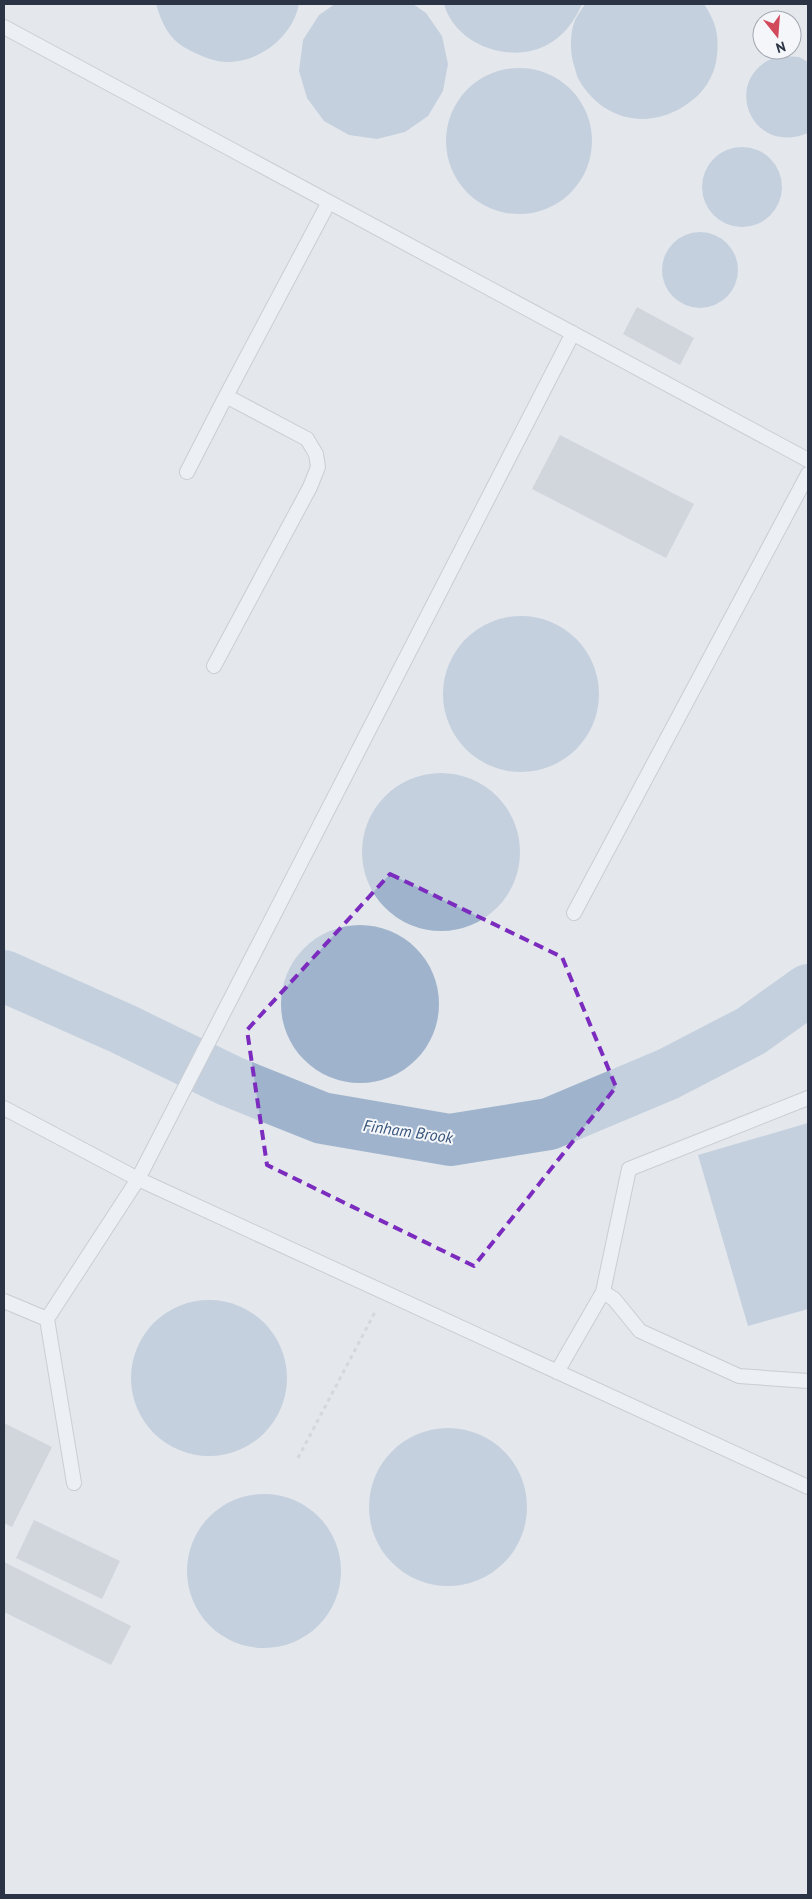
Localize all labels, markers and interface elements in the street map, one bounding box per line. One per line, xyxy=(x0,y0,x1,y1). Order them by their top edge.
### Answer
north arrow xyxy=(752,10,802,60)
text: N xyxy=(774,37,788,57)
water label: Finham Brook xyxy=(362,1115,455,1147)

